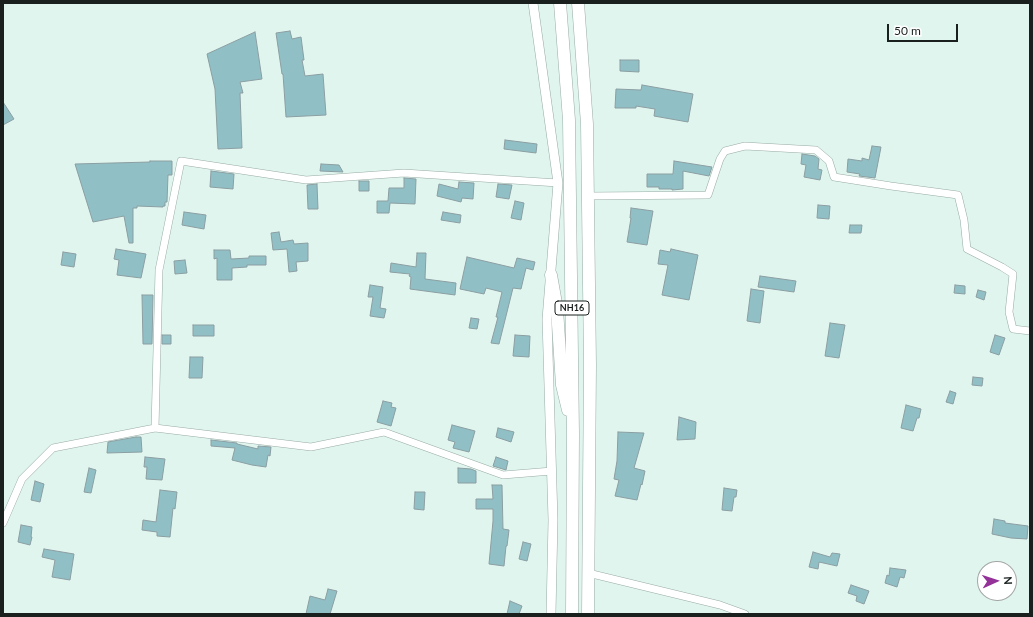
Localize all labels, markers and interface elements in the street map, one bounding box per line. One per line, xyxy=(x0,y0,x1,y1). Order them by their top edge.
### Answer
scale bar xyxy=(889,16,960,42)
text: 50 m xyxy=(894,23,921,38)
road number: NH16 xyxy=(555,301,589,315)
north arrow xyxy=(977,561,1017,601)
text: N xyxy=(1002,576,1015,585)

